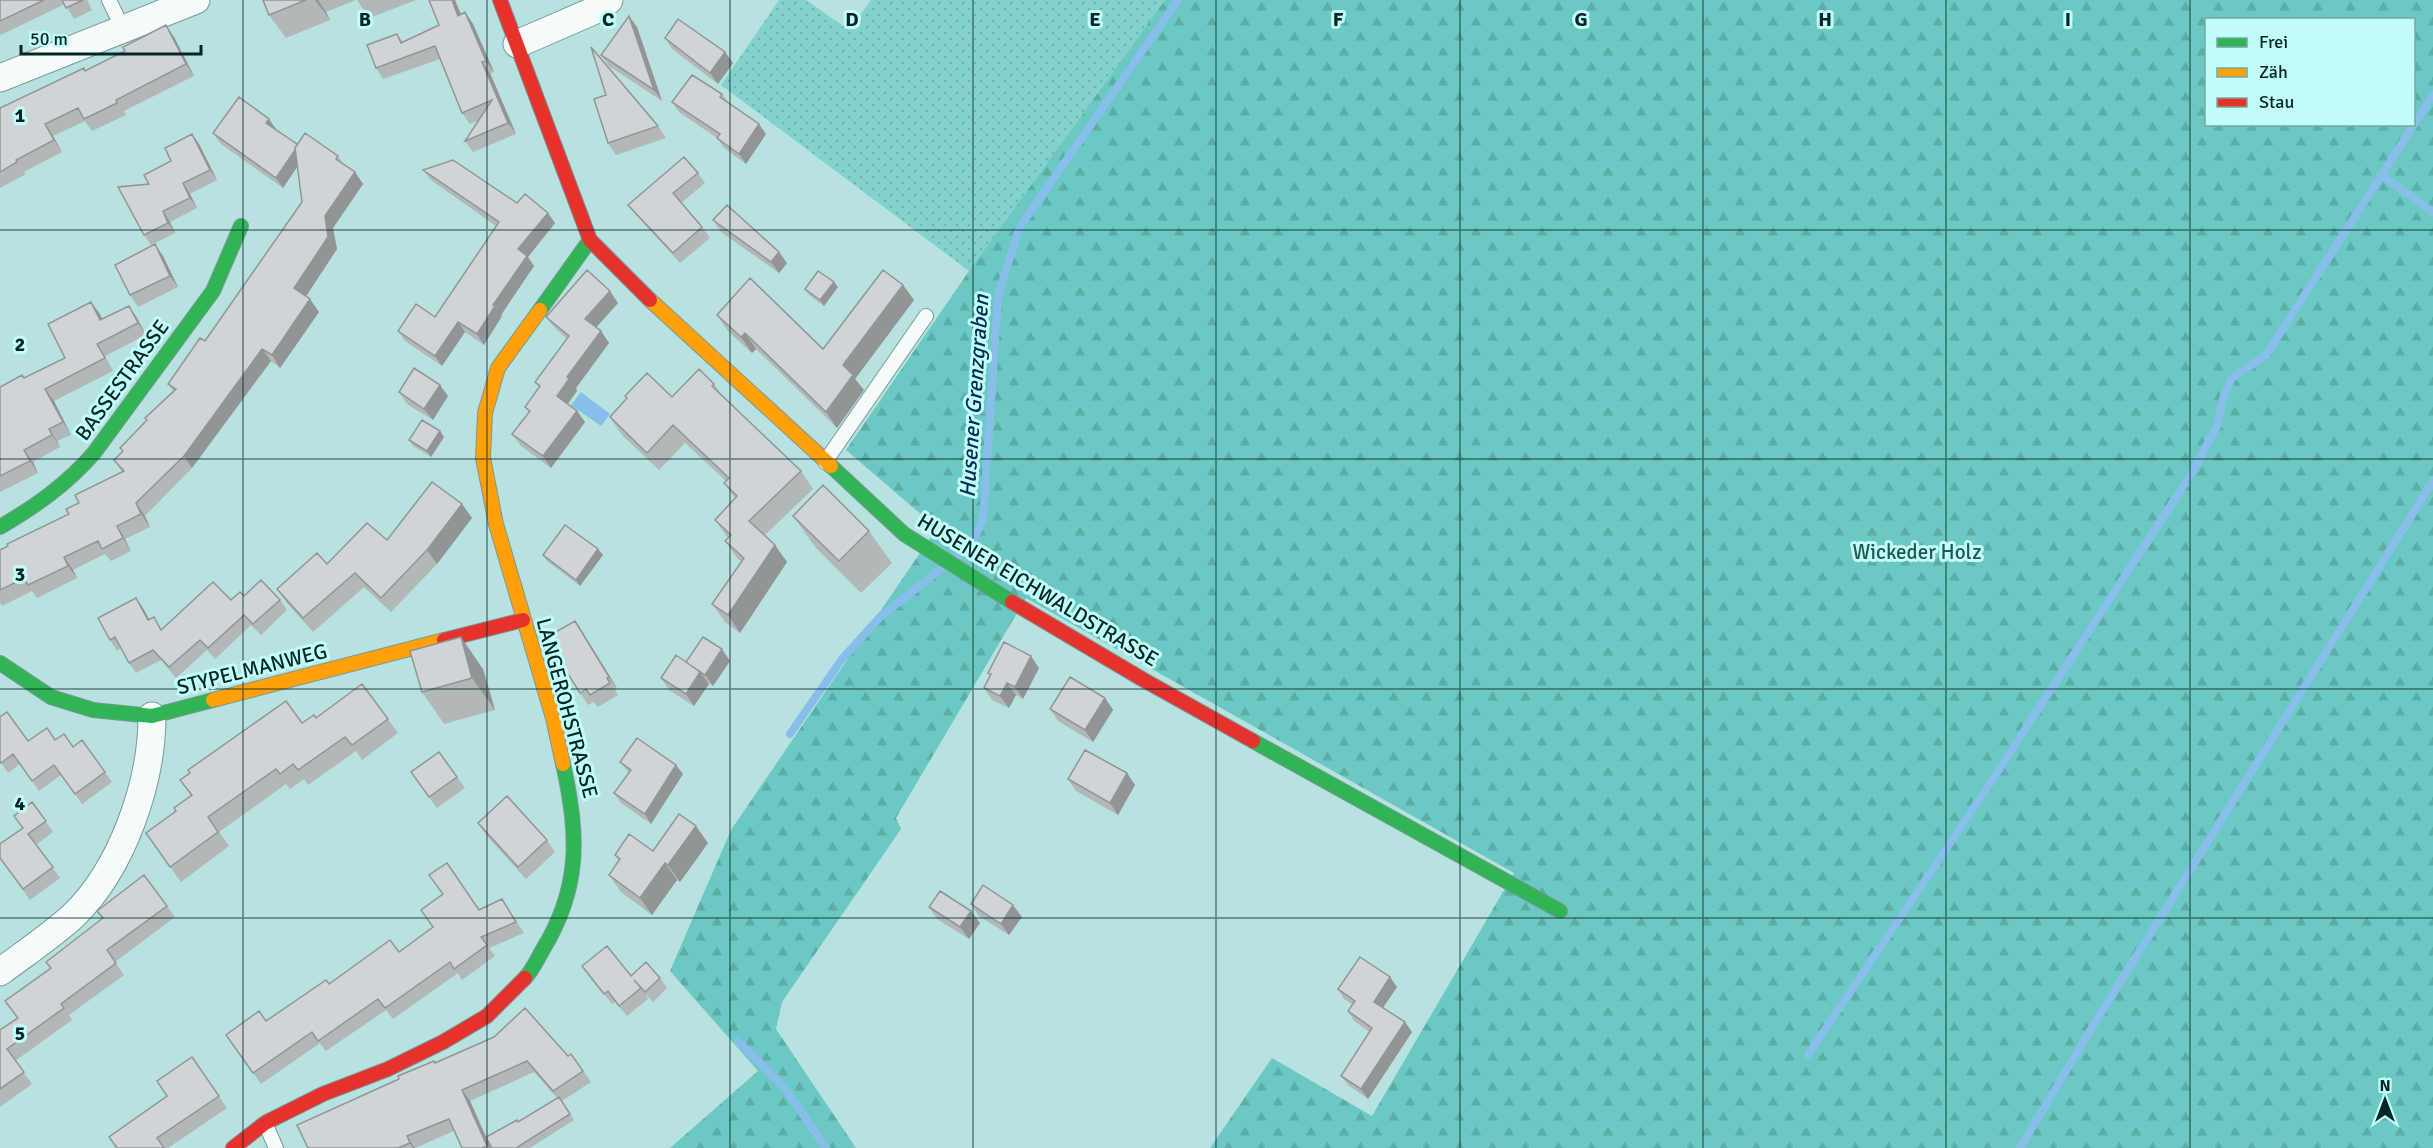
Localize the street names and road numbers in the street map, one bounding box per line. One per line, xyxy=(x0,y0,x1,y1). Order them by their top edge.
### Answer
street label: BASSESTRASSE xyxy=(69,315,175,445)
street label: HUSENER EICHWALDSTRASSE xyxy=(913,508,1163,672)
street label: LANGEROHSTRASSE xyxy=(530,615,604,801)
street label: STYPELMANWEG xyxy=(174,638,330,700)

